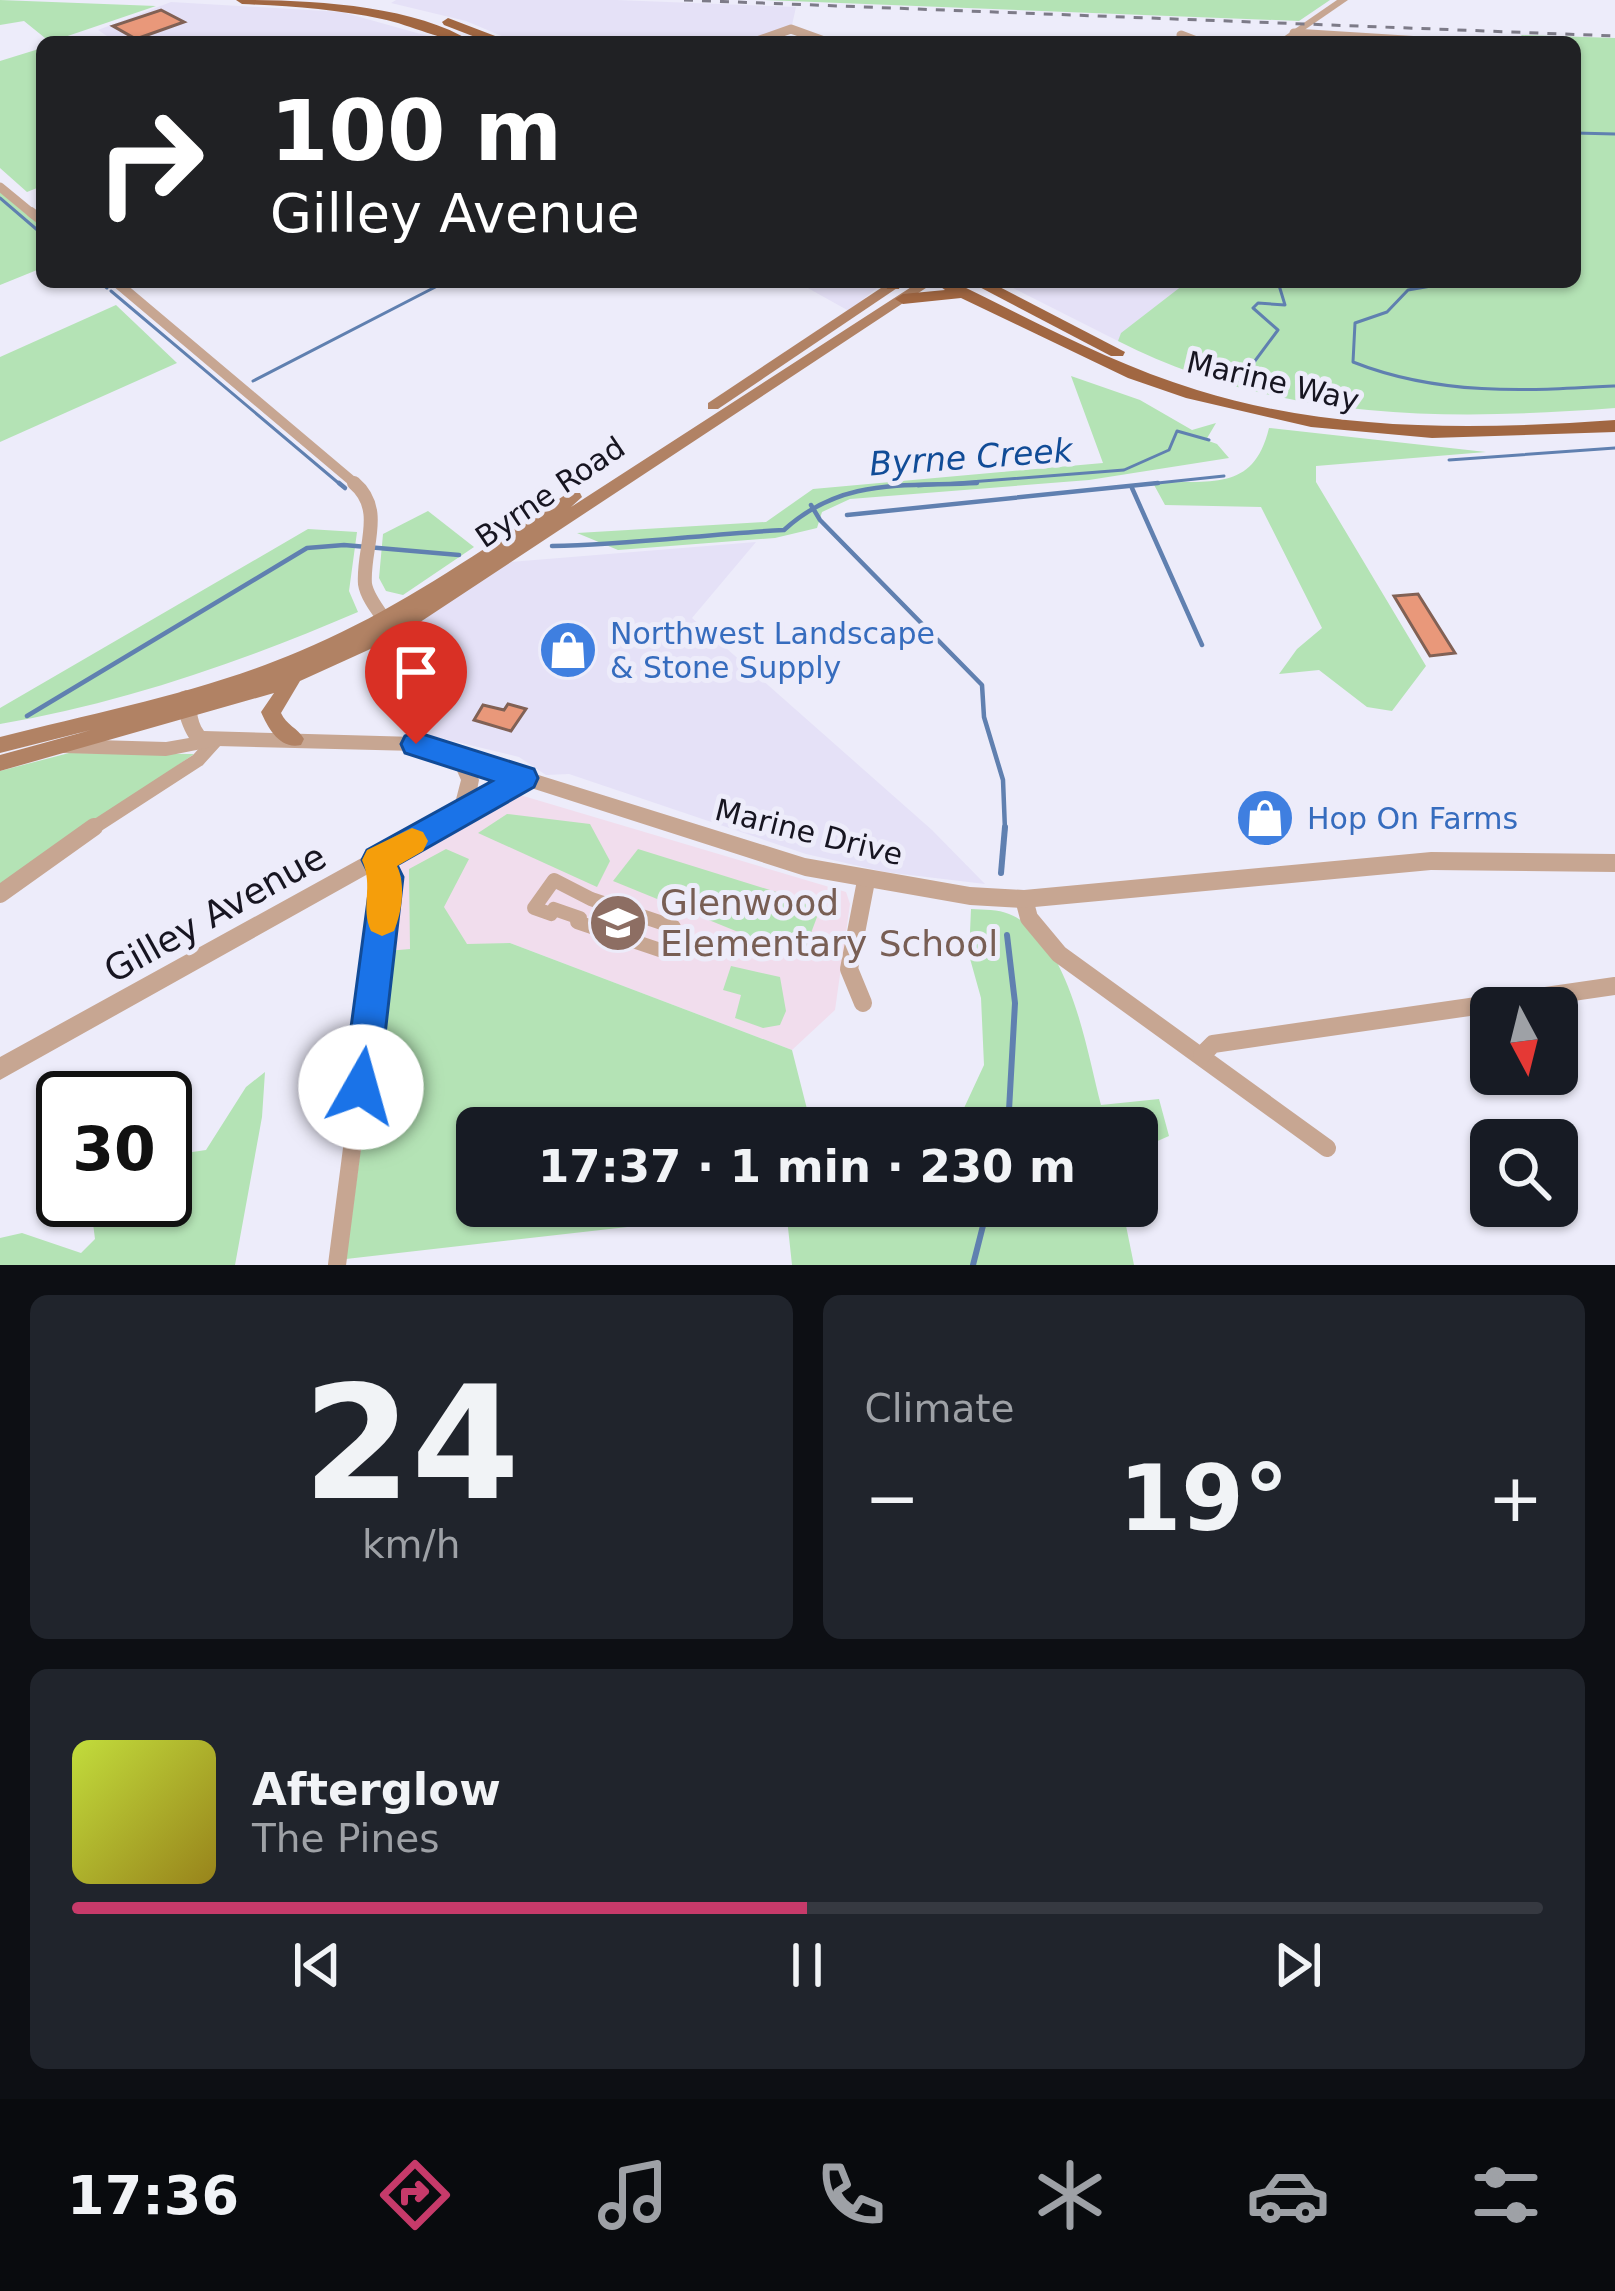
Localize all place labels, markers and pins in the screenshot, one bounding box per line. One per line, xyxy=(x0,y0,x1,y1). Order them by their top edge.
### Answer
place label: Northwest Landscape & Stone Supply xyxy=(610,616,935,685)
shop icon: Northwest Landscape & Stone Supply xyxy=(537,619,599,681)
pin xyxy=(365,621,467,744)
shop icon: Hop On Farms xyxy=(1234,787,1296,849)
place label: Hop On Farms xyxy=(1307,801,1518,836)
place label: Glenwood Elementary School xyxy=(660,882,998,964)
school or university icon: Glenwood Elementary School xyxy=(587,892,649,954)

